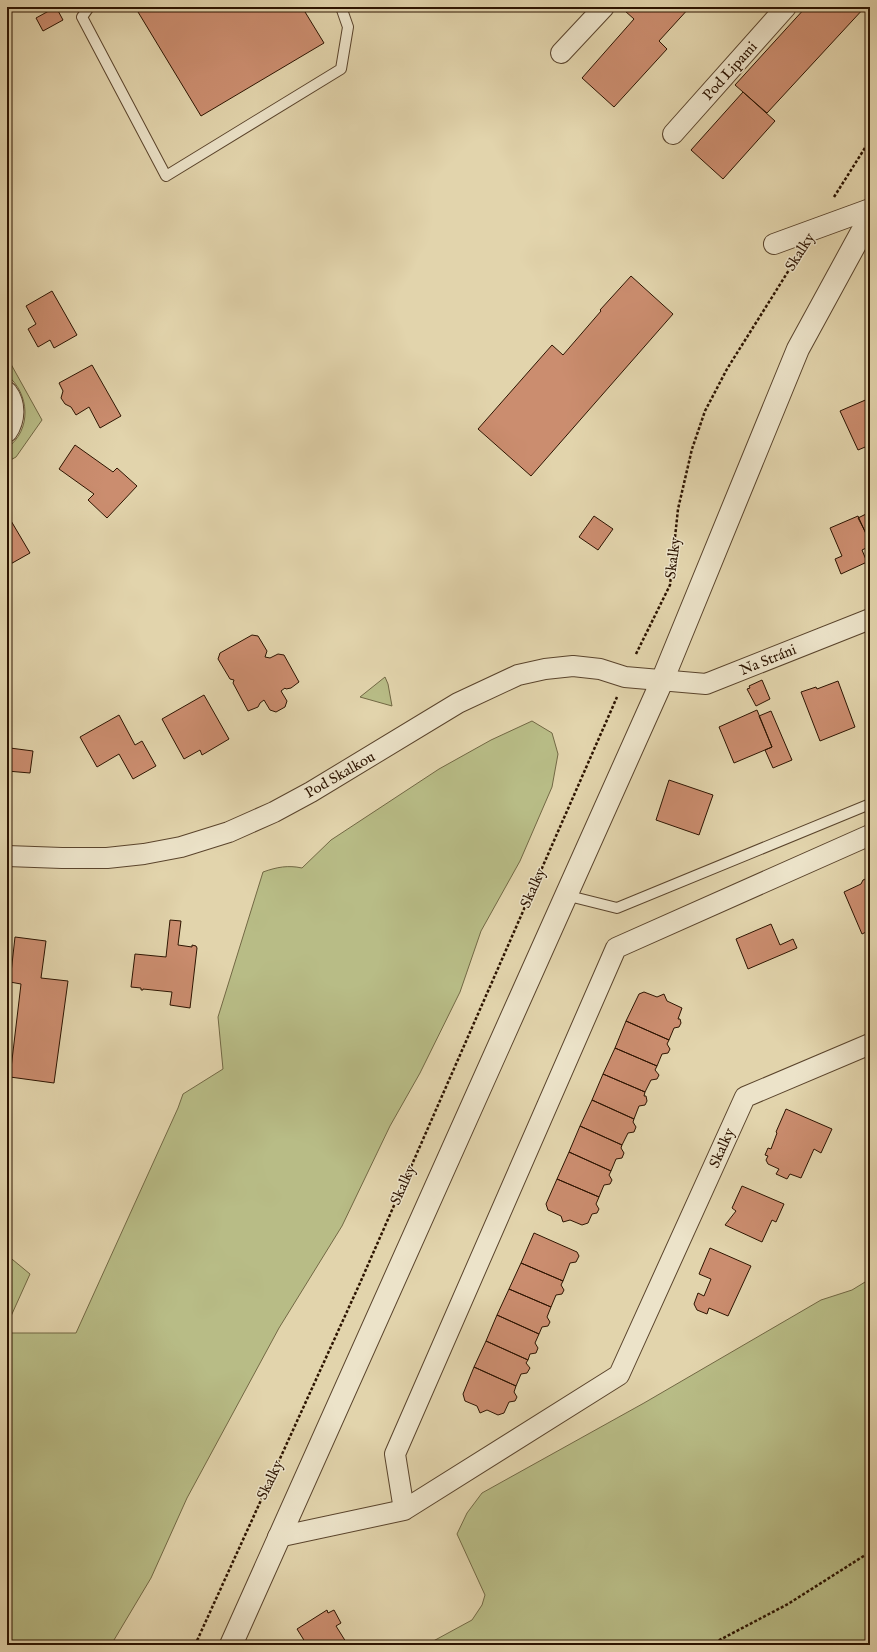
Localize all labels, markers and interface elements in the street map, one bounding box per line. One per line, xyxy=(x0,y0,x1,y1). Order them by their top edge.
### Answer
street label: Pod Lipami xyxy=(699,38,761,104)
street label: Skalky xyxy=(781,229,819,275)
street label: Skalky xyxy=(661,536,685,580)
street label: Na Stráni xyxy=(737,640,799,680)
street label: Pod Skalkou xyxy=(302,747,379,803)
street label: Skalky xyxy=(516,865,550,911)
street label: Skalky xyxy=(705,1125,739,1171)
street label: Skalky xyxy=(386,1162,420,1208)
street label: Skalky xyxy=(253,1457,288,1503)

